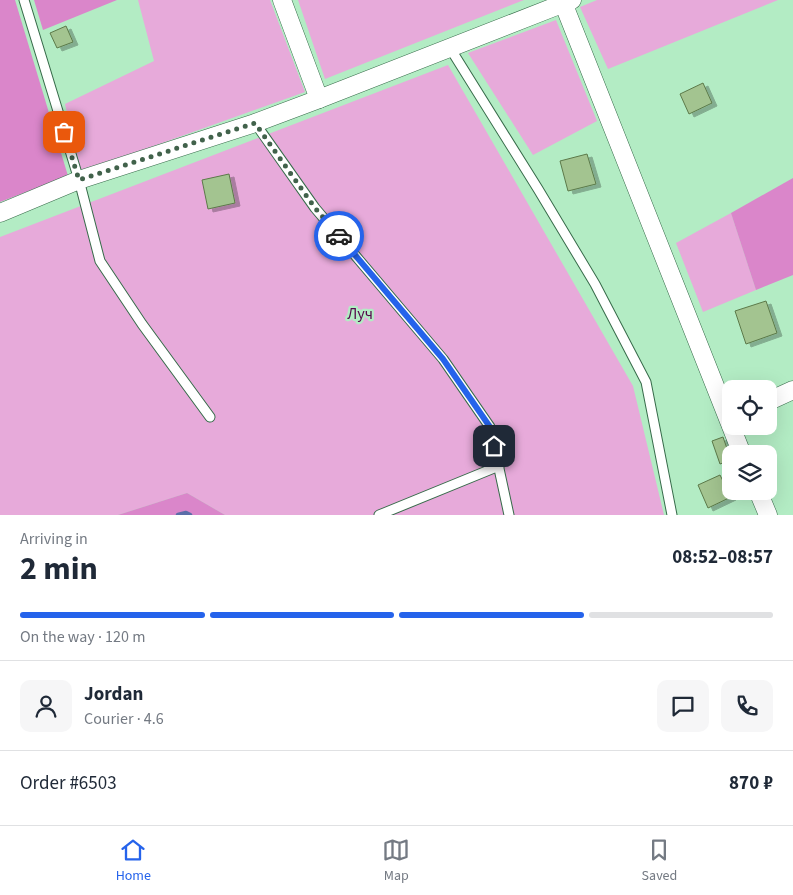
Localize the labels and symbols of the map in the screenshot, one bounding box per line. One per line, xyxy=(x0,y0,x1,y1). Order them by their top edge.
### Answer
pin xyxy=(43,111,85,153)
courier xyxy=(314,211,364,261)
park label: Луч xyxy=(347,303,373,325)
pin xyxy=(473,425,515,467)

